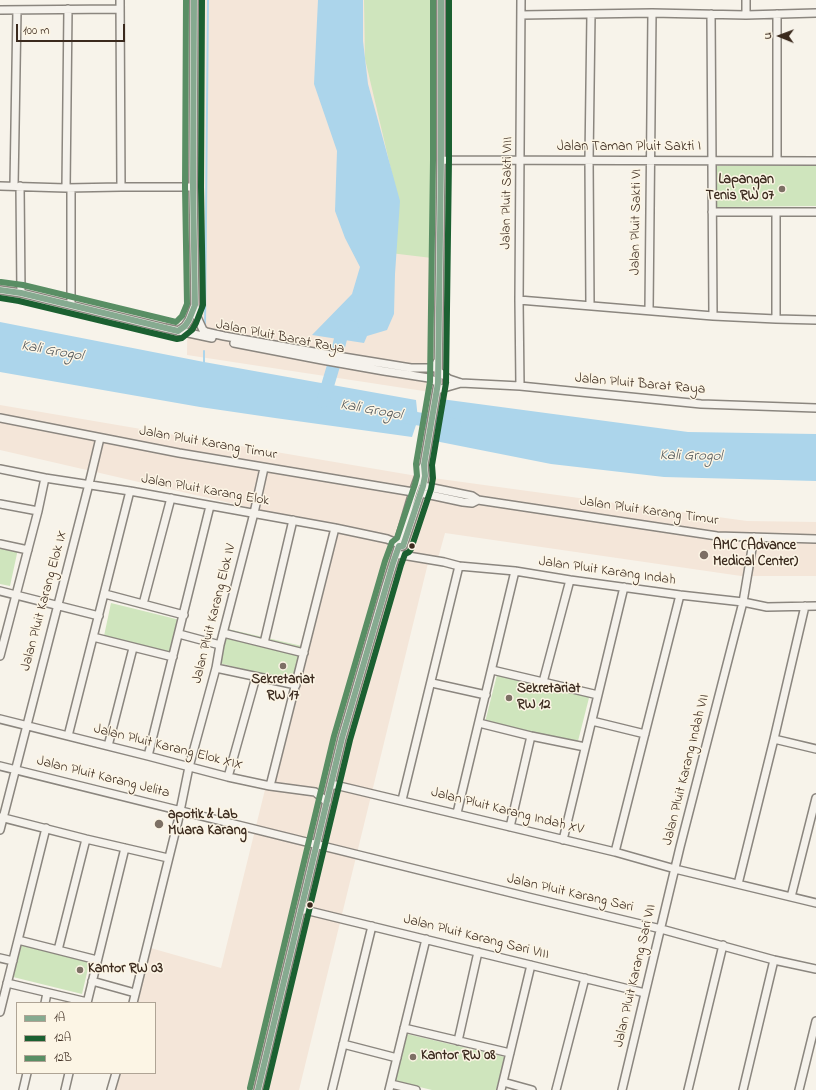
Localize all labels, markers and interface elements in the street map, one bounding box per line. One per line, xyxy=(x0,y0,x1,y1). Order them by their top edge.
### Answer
scale bar xyxy=(18,16,127,42)
north arrow xyxy=(760,16,800,56)
text: 100 m xyxy=(23,22,50,40)
text: U xyxy=(760,32,776,39)
street label: Jalan Pluit Sakti VIII xyxy=(499,136,517,250)
street label: Jalan Taman Pluit Sakti I xyxy=(557,140,701,156)
street label: Jalan Pluit Sakti VI xyxy=(628,169,646,275)
place label: Lapangan Tenis RW 07 xyxy=(706,173,774,206)
marker: Lapangan Tenis RW 07 xyxy=(777,184,787,194)
street label: Jalan Pluit Barat Raya xyxy=(214,317,346,359)
water label: Kali Grogol xyxy=(20,338,84,366)
street label: Jalan Pluit Barat Raya xyxy=(574,371,706,399)
water label: Kali Grogol xyxy=(339,397,403,425)
street label: Jalan Pluit Karang Timur xyxy=(138,424,278,464)
water label: Kali Grogol xyxy=(659,447,723,467)
street label: Jalan Pluit Karang Elok xyxy=(140,471,270,511)
street label: Jalan Pluit Karang Timur xyxy=(579,494,719,530)
street label: Jalan Pluit Karang Elok IX xyxy=(18,529,72,673)
place label: AMC (Advance Medical Center) xyxy=(713,539,798,572)
unlabelled marker xyxy=(407,541,417,551)
street label: Jalan Pluit Karang Elok IV xyxy=(190,543,240,685)
marker: AMC (Advance Medical Center) xyxy=(698,549,710,561)
street label: Jalan Pluit Karang Indah xyxy=(537,554,677,590)
marker: Sekretariat RW 17 xyxy=(278,661,288,671)
place label: Sekretariat RW 17 xyxy=(251,673,315,706)
place label: Sekretariat RW 12 xyxy=(517,682,580,714)
marker: Sekretariat RW 12 xyxy=(504,693,514,703)
street label: Jalan Pluit Karang Indah VII xyxy=(660,693,714,847)
street label: Jalan Pluit Karang Elok XIX xyxy=(92,721,244,775)
street label: Jalan Pluit Karang Jelita xyxy=(35,753,171,803)
street label: Jalan Pluit Karang Indah XV xyxy=(429,785,585,839)
place label: apotik & Lab Muara Karang xyxy=(168,808,247,840)
marker: apotik & Lab Muara Karang xyxy=(153,818,165,830)
street label: Jalan Pluit Karang Sari xyxy=(505,871,635,917)
unlabelled marker xyxy=(305,900,315,910)
street label: Jalan Pluit Karang Sari VII xyxy=(611,903,661,1049)
street label: Jalan Pluit Karang Sari VIII xyxy=(402,912,550,964)
place label: Kantor RW 03 xyxy=(88,962,163,978)
marker: Kantor RW 03 xyxy=(75,965,85,975)
legend xyxy=(16,1002,156,1074)
text: 1A xyxy=(54,1009,65,1027)
text: 12A xyxy=(54,1029,71,1047)
text: 12B xyxy=(54,1049,72,1067)
place label: Kantor RW 08 xyxy=(421,1049,495,1065)
marker: Kantor RW 08 xyxy=(408,1052,418,1062)

